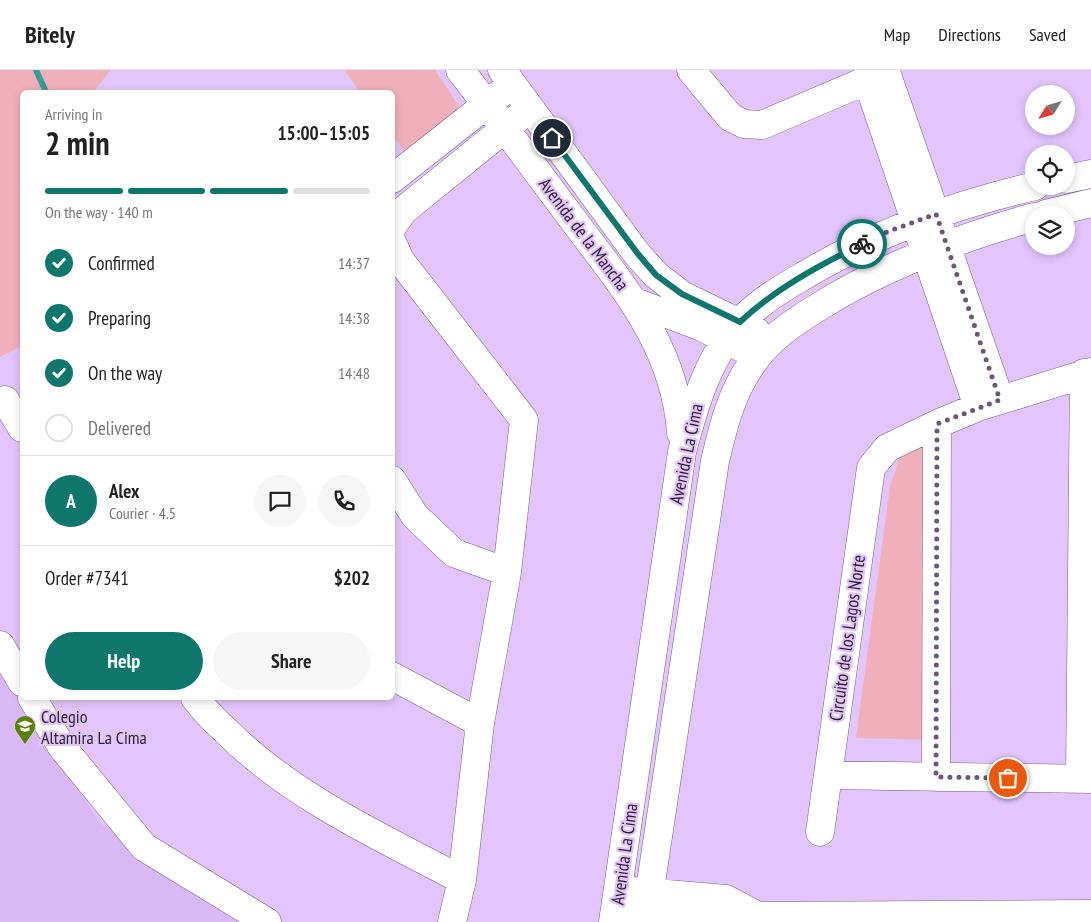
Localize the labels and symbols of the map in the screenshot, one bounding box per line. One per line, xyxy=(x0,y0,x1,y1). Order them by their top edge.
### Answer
north arrow xyxy=(1025,85,1075,135)
pin xyxy=(531,117,573,159)
street label: Avenida de la Mancha xyxy=(534,173,634,295)
courier xyxy=(837,219,887,269)
street label: Avenida La Cima xyxy=(664,402,708,506)
street label: Circuito de los Lagos Norte xyxy=(824,553,870,723)
place label: Colegio Altamira La Cima xyxy=(41,705,147,749)
school or university icon: Colegio Altamira La Cima xyxy=(13,714,37,745)
pin xyxy=(987,757,1029,799)
street label: Avenida La Cima xyxy=(605,802,643,906)

